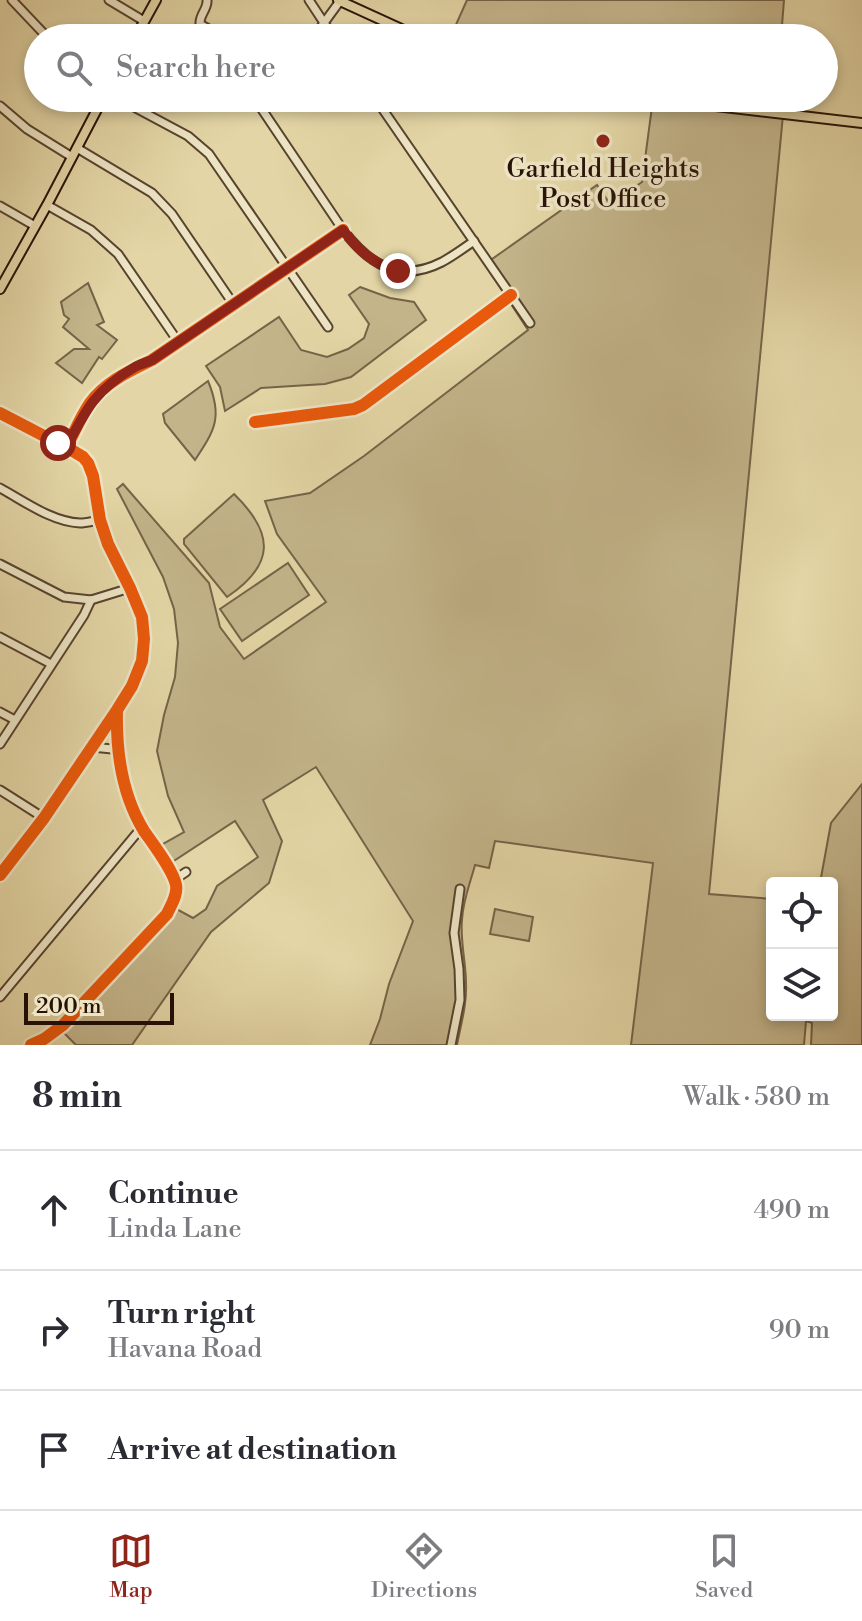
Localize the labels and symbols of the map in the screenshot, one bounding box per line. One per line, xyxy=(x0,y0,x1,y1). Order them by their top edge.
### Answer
marker: Garfield Heights Post Office xyxy=(594,132,612,150)
place label: Garfield Heights Post Office xyxy=(506,153,700,215)
route end xyxy=(380,253,416,289)
route start xyxy=(40,425,76,461)
scale bar xyxy=(24,989,174,1025)

